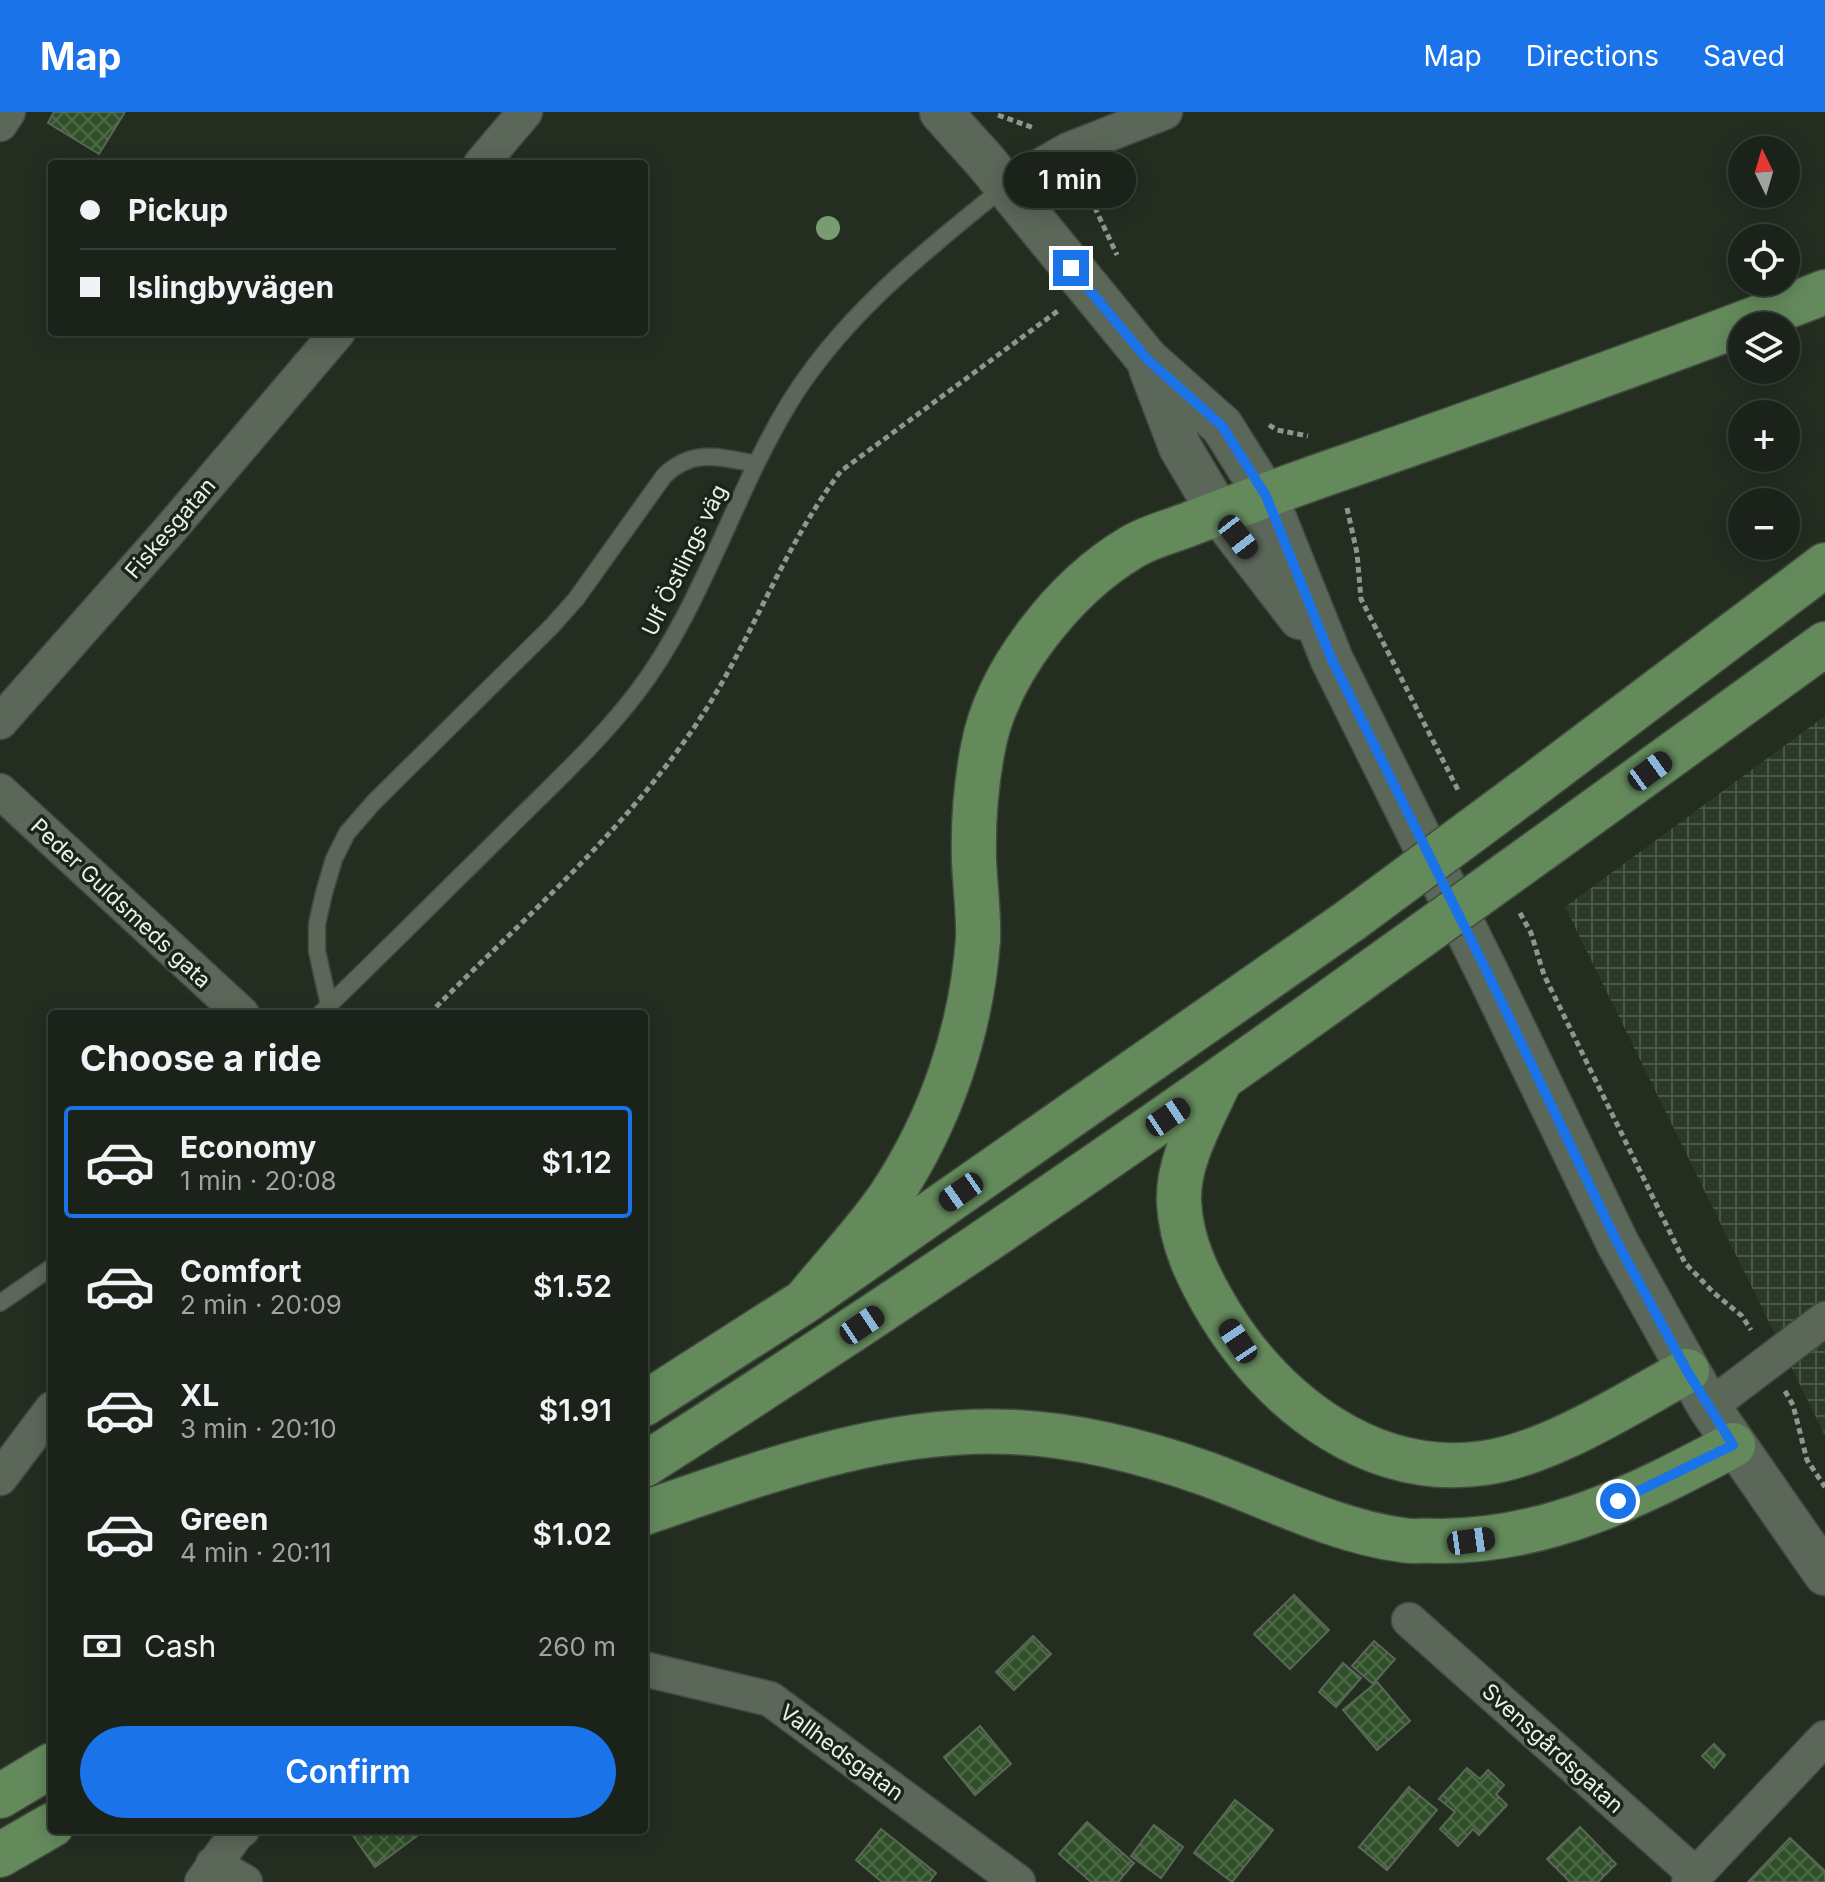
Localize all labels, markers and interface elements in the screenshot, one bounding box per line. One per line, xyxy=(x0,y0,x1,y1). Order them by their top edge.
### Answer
text: Map xyxy=(40,33,121,79)
text: Map xyxy=(1423,39,1482,73)
text: Directions xyxy=(1526,39,1659,73)
text: Saved xyxy=(1703,39,1785,73)
north arrow xyxy=(1728,136,1800,208)
map controls xyxy=(1728,136,1800,560)
callout: 1 min xyxy=(1005,152,1137,208)
text: 1 min xyxy=(1038,164,1102,195)
text: Pickup xyxy=(128,192,228,228)
button: locate xyxy=(1728,224,1800,296)
route end xyxy=(1053,250,1089,286)
text: Islingbyvägen xyxy=(128,269,334,305)
button: layers xyxy=(1728,312,1800,384)
button: + xyxy=(1728,400,1800,472)
street label: Fiskesgatan xyxy=(119,473,221,583)
street label: Ulf Östlings väg xyxy=(636,480,732,640)
button: − xyxy=(1728,488,1800,560)
car xyxy=(1214,511,1262,563)
car xyxy=(1624,747,1676,795)
street label: Peder Guldsmeds gata xyxy=(26,813,216,993)
text: Choose a ride xyxy=(80,1036,322,1080)
car xyxy=(1141,1094,1195,1140)
icon: car xyxy=(84,1126,156,1198)
text: Economy xyxy=(180,1129,316,1165)
text: $1.12 xyxy=(542,1144,612,1180)
text: 1 min · 20:08 xyxy=(180,1165,337,1196)
car xyxy=(934,1168,988,1216)
icon: car xyxy=(84,1250,156,1322)
text: Comfort xyxy=(180,1253,301,1289)
text: $1.52 xyxy=(533,1268,612,1304)
text: 2 min · 20:09 xyxy=(180,1289,342,1320)
car xyxy=(835,1302,889,1348)
car xyxy=(1215,1314,1261,1368)
icon: car xyxy=(84,1374,156,1446)
text: XL xyxy=(180,1377,219,1413)
text: $1.91 xyxy=(539,1392,612,1428)
text: 3 min · 20:10 xyxy=(180,1413,337,1444)
route start xyxy=(1600,1483,1636,1519)
icon: car xyxy=(84,1498,156,1570)
text: Green xyxy=(180,1501,268,1537)
text: $1.02 xyxy=(533,1516,612,1552)
car xyxy=(1446,1526,1496,1556)
text: 4 min · 20:11 xyxy=(180,1537,332,1568)
icon: cash xyxy=(80,1624,124,1668)
text: Cash xyxy=(144,1628,216,1664)
text: 260 m xyxy=(538,1631,616,1662)
street label: Svensgårdsgatan xyxy=(1477,1678,1629,1818)
street label: Vallhedsgatan xyxy=(775,1698,909,1806)
button: Confirm xyxy=(80,1726,616,1818)

